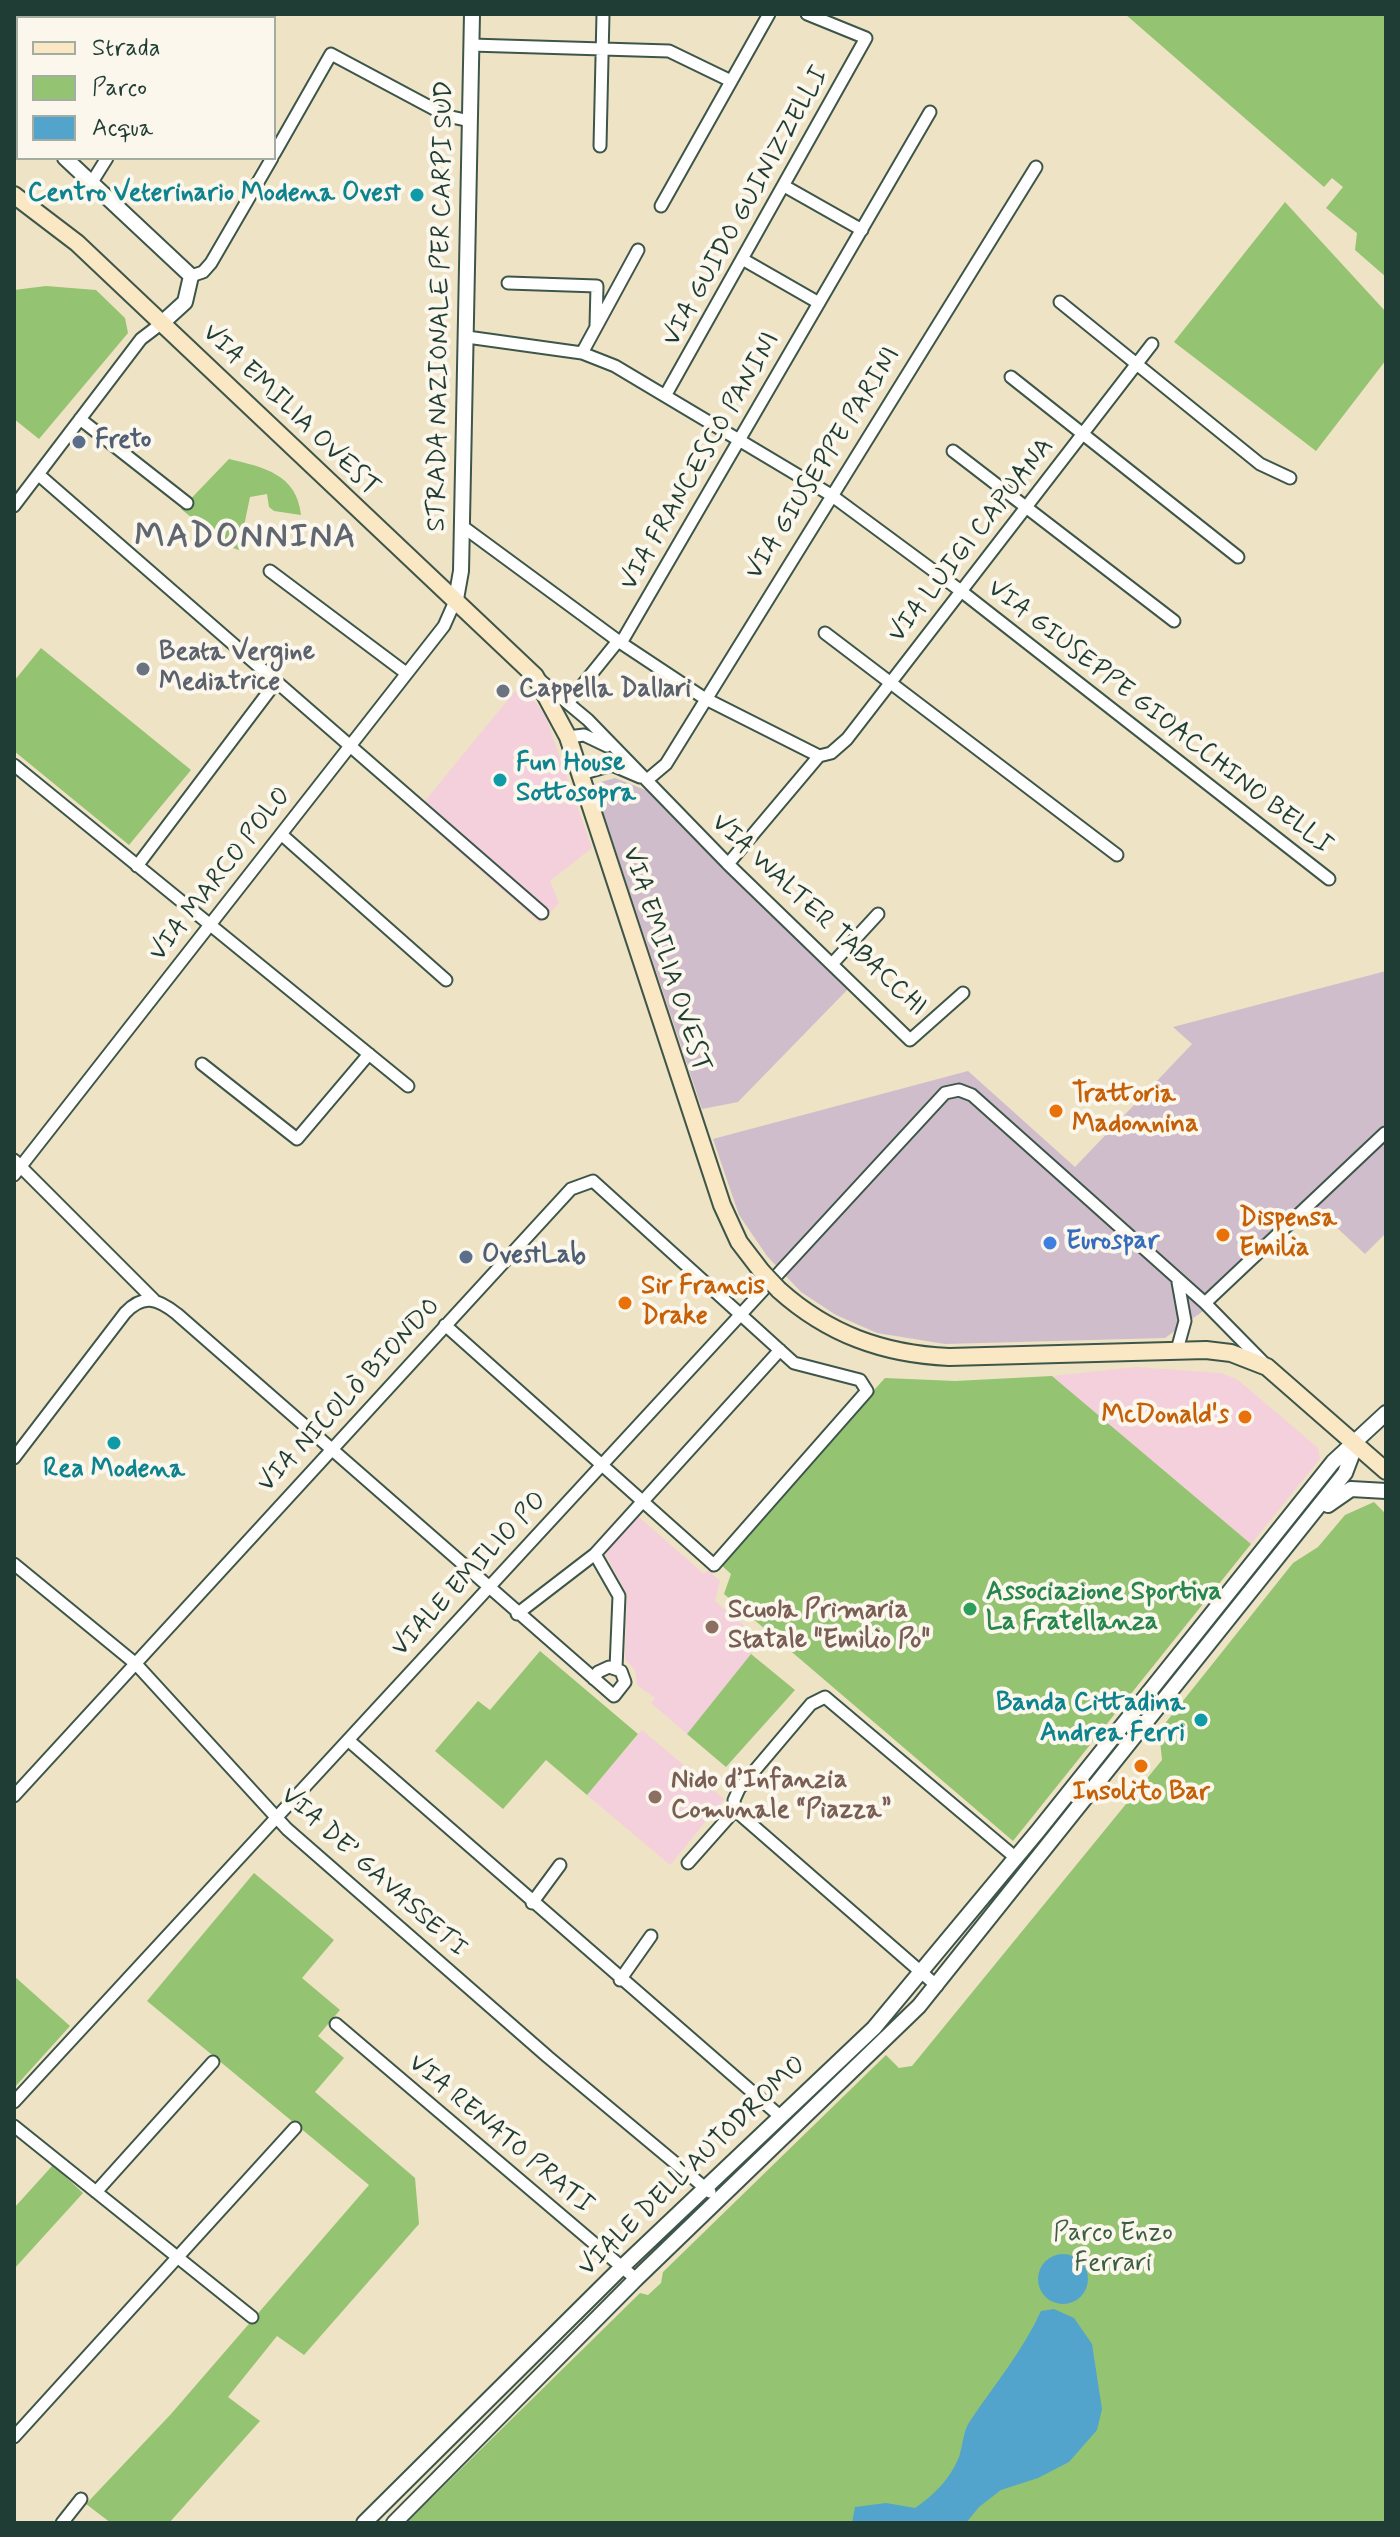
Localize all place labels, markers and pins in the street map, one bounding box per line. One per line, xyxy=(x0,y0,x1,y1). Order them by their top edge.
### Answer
place label: Centro Veterinario Modena Ovest xyxy=(28,179,401,211)
marker: Centro Veterinario Modena Ovest xyxy=(408,186,426,204)
place label: Freto xyxy=(95,426,151,458)
marker: Freto xyxy=(70,433,88,451)
place label: Beata Vergine Mediatrice xyxy=(159,638,315,700)
marker: Beata Vergine Mediatrice xyxy=(134,660,152,678)
place label: Cappella Dallari xyxy=(519,675,691,707)
marker: Cappella Dallari xyxy=(494,682,512,700)
place label: Fun House Sottosopra xyxy=(516,749,636,810)
marker: Fun House Sottosopra xyxy=(491,771,509,789)
place label: Trattoria Madonnina xyxy=(1072,1080,1199,1142)
marker: Trattoria Madonnina xyxy=(1047,1102,1065,1120)
place label: Dispensa Emilia xyxy=(1239,1204,1337,1266)
marker: Dispensa Emilia xyxy=(1214,1226,1232,1244)
place label: Eurospar xyxy=(1066,1227,1159,1259)
marker: Eurospar xyxy=(1041,1234,1059,1252)
place label: OvestLab xyxy=(482,1241,586,1273)
marker: OvestLab xyxy=(457,1248,475,1266)
place label: Sir Francis Drake xyxy=(641,1272,765,1334)
marker: Sir Francis Drake xyxy=(616,1294,634,1312)
place label: McDonald's xyxy=(1101,1401,1229,1433)
marker: McDonald's xyxy=(1236,1408,1254,1426)
marker: Rea Modena xyxy=(105,1434,123,1452)
place label: Rea Modena xyxy=(43,1455,185,1487)
place label: Associazione Sportiva La Fratellanza xyxy=(986,1578,1222,1640)
place label: Scuola Primaria Statale "Emilio Po" xyxy=(728,1596,930,1658)
marker: Associazione Sportiva La Fratellanza xyxy=(961,1600,979,1618)
marker: Scuola Primaria Statale "Emilio Po" xyxy=(703,1618,721,1636)
place label: Banda Cittadina Andrea Ferri xyxy=(996,1689,1185,1750)
marker: Banda Cittadina Andrea Ferri xyxy=(1192,1711,1210,1729)
marker: Insolito Bar xyxy=(1132,1757,1150,1775)
place label: Nido d’Infanzia Comunale “Piazza” xyxy=(671,1766,891,1828)
place label: Insolito Bar xyxy=(1072,1778,1210,1810)
marker: Nido d’Infanzia Comunale “Piazza” xyxy=(646,1788,664,1806)

